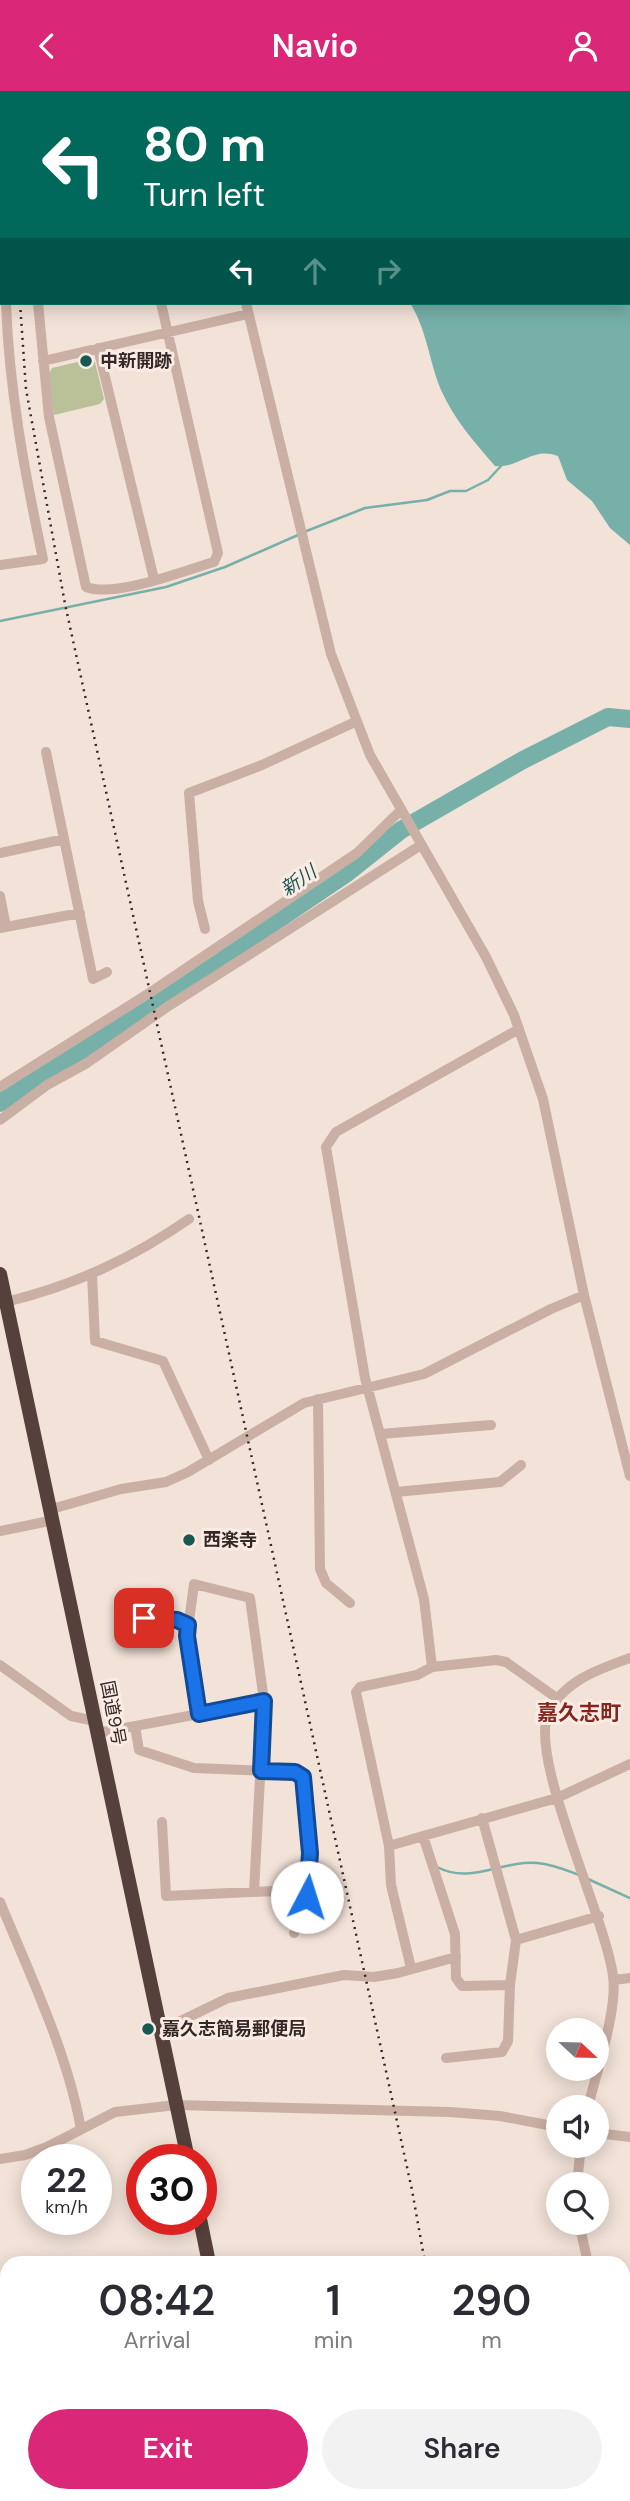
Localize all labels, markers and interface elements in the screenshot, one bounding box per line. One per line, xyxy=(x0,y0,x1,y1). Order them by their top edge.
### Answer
text: Navio xyxy=(272,25,358,67)
icon: back xyxy=(28,27,66,65)
icon: person xyxy=(564,27,602,65)
text: 80 m xyxy=(143,112,266,176)
icon: left xyxy=(28,119,119,210)
text: Turn left xyxy=(143,174,265,216)
icon: left xyxy=(223,252,261,290)
icon: ahead xyxy=(296,252,334,290)
icon: right xyxy=(369,252,407,290)
place label: 中新開跡 xyxy=(100,349,172,373)
marker: 中新開跡 xyxy=(78,353,94,369)
water label: 新川 xyxy=(276,858,323,901)
place label: 西楽寺 xyxy=(203,1528,257,1552)
marker: 西楽寺 xyxy=(181,1532,197,1548)
pin xyxy=(114,1588,174,1648)
icon: arrive xyxy=(125,1599,163,1637)
street label: 国道9号 xyxy=(95,1679,131,1747)
district label: 嘉久志町 xyxy=(537,1699,621,1727)
position arrow xyxy=(270,1860,344,1934)
place label: 嘉久志簡易郵便局 xyxy=(162,2017,306,2041)
north arrow xyxy=(546,2018,609,2081)
map controls xyxy=(546,2018,609,2235)
marker: 嘉久志簡易郵便局 xyxy=(140,2021,156,2037)
button: sound xyxy=(546,2095,609,2158)
speed limit sign: 30 xyxy=(126,2144,217,2235)
text: 22 xyxy=(46,2157,87,2203)
button: search xyxy=(546,2172,609,2235)
text: km/h xyxy=(45,2195,88,2219)
text: 08:42 xyxy=(99,2273,215,2328)
text: 1 xyxy=(326,2273,341,2328)
text: 290 xyxy=(452,2273,531,2328)
text: Arrival xyxy=(123,2325,190,2355)
text: min xyxy=(314,2325,353,2355)
text: m xyxy=(481,2325,502,2355)
button: Exit xyxy=(28,2409,308,2489)
button: Share xyxy=(322,2409,602,2489)

